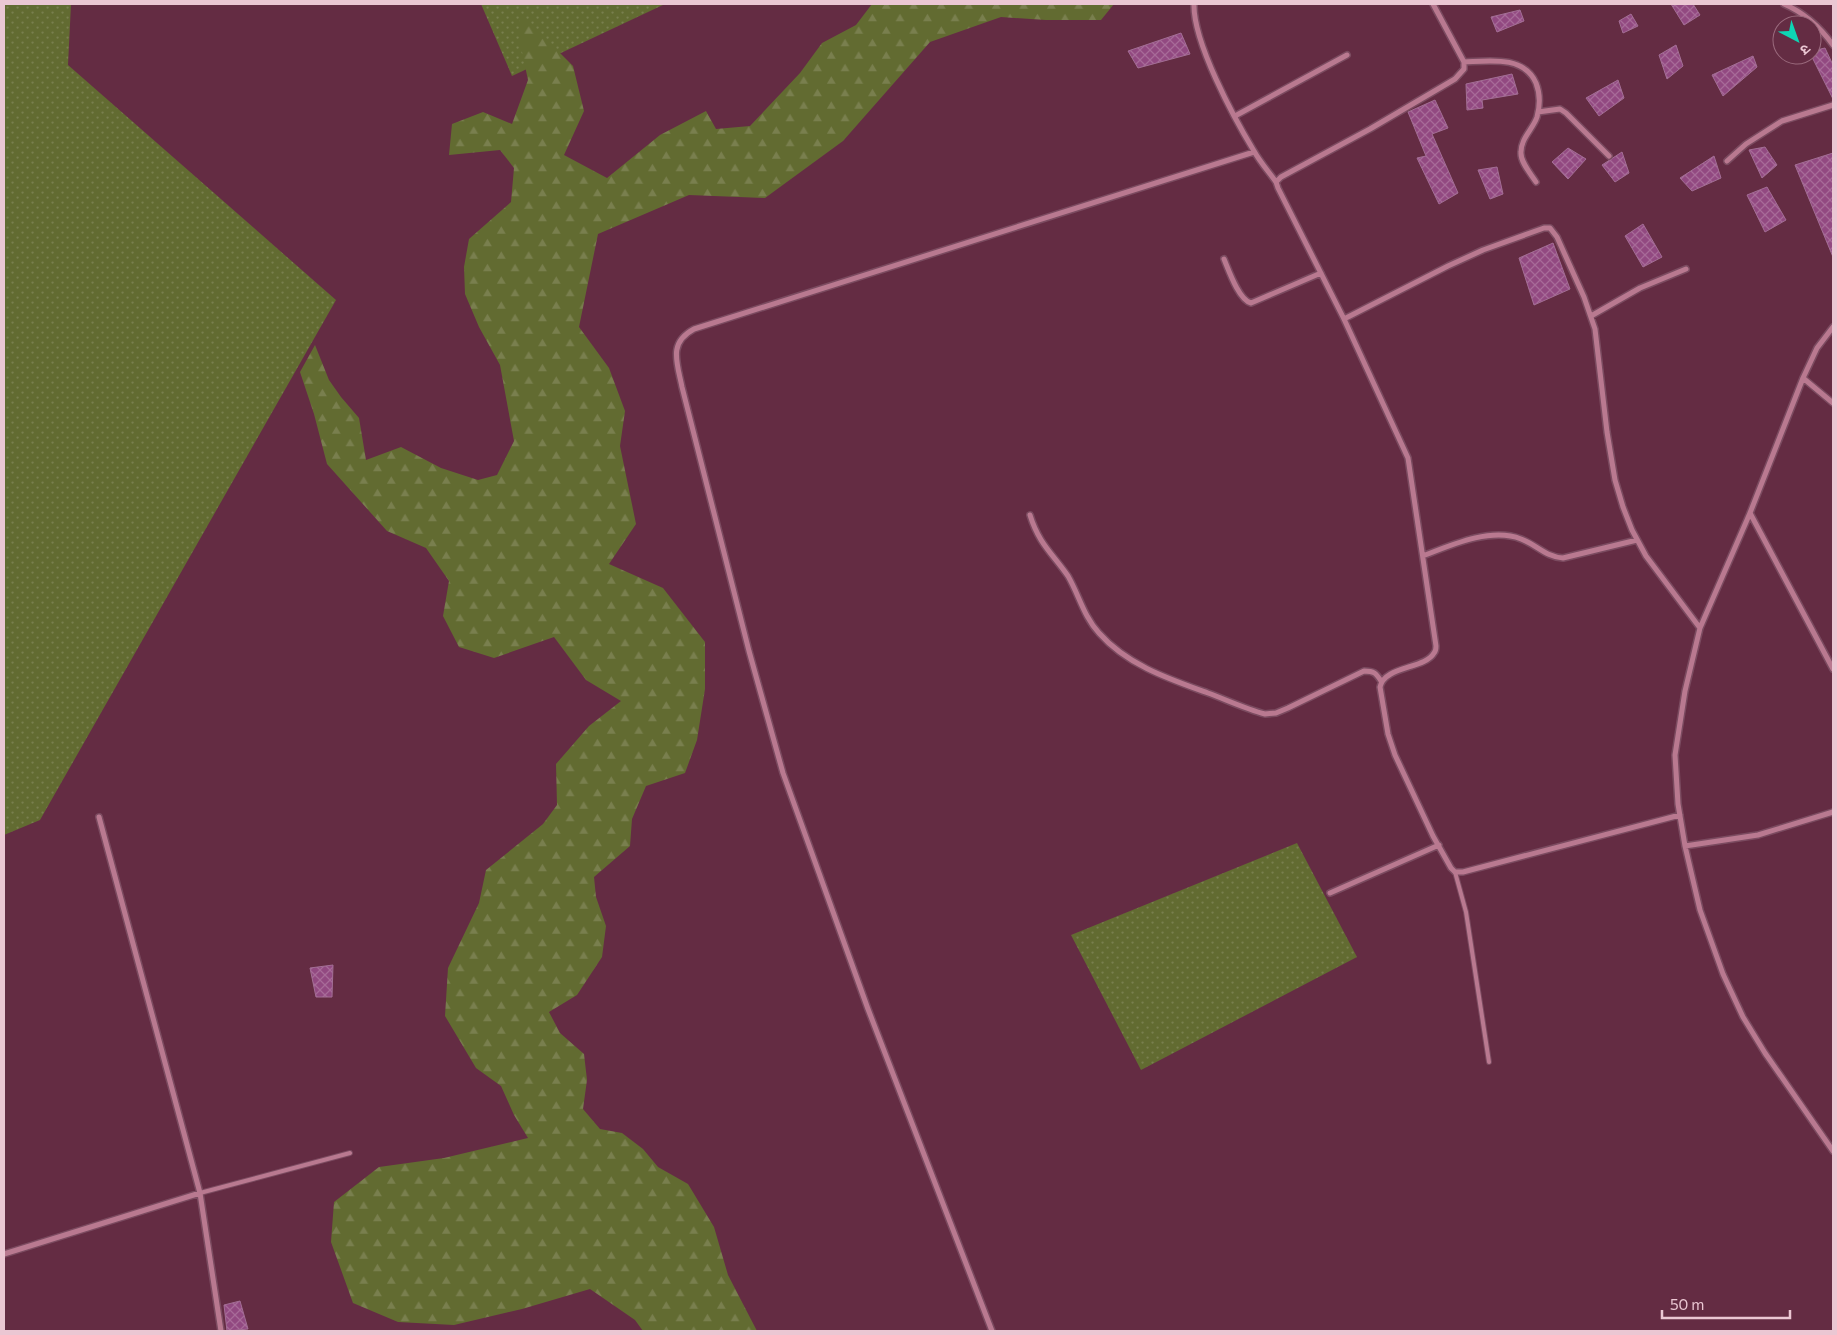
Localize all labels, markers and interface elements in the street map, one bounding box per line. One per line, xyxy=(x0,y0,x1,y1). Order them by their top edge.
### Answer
north arrow xyxy=(1772,15,1822,65)
text: उ xyxy=(1797,41,1815,60)
scale bar xyxy=(1662,1288,1790,1320)
text: 50 m xyxy=(1670,1295,1704,1313)

